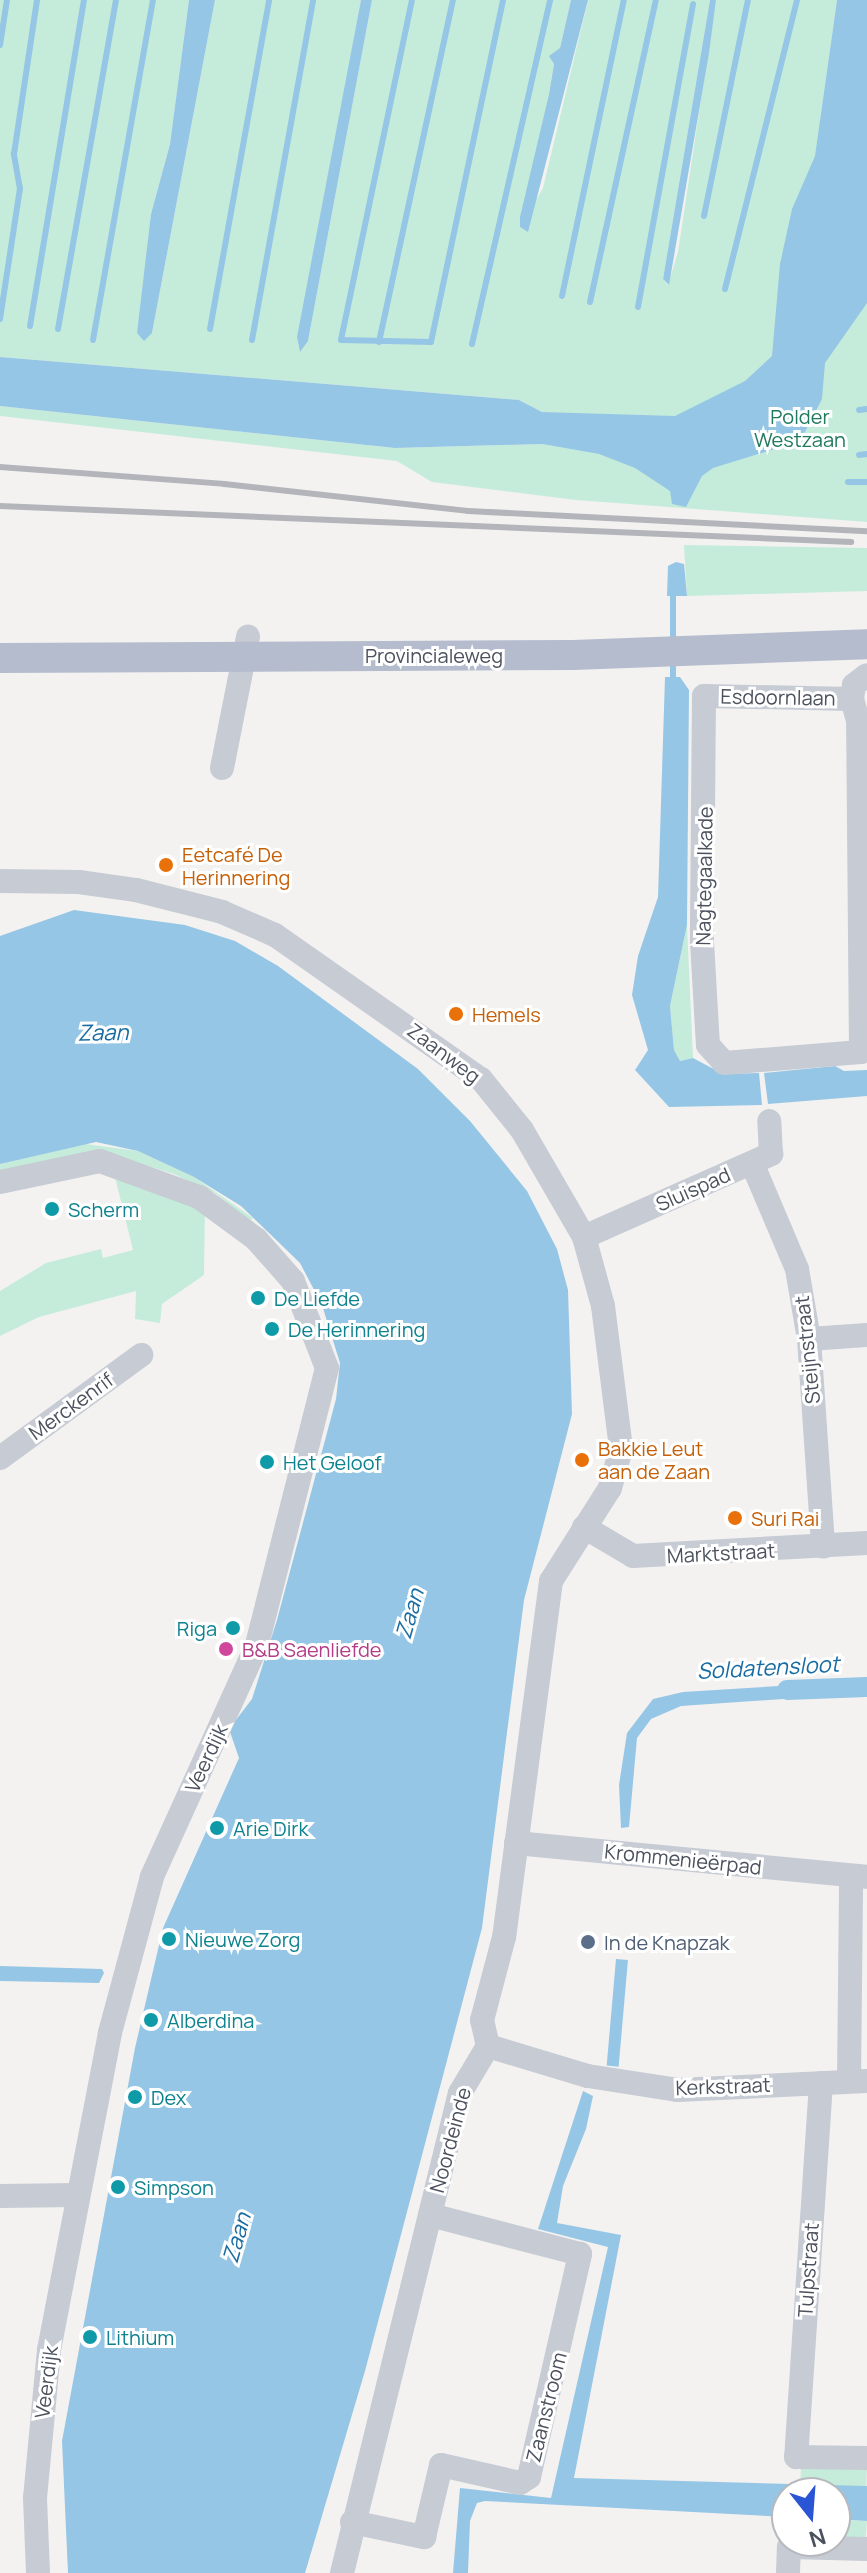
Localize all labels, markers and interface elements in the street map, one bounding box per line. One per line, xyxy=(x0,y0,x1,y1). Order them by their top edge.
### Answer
park label: Polder Westzaan xyxy=(754,405,846,452)
street label: Provincialeweg xyxy=(365,643,503,667)
street label: Esdoornlaan xyxy=(720,684,836,710)
street label: Nagtegaalkade xyxy=(691,806,717,946)
place label: Eetcafé De Herinnering xyxy=(182,842,290,889)
marker: Eetcafé De Herinnering xyxy=(157,856,175,874)
place label: Hemels xyxy=(472,1002,541,1026)
marker: Hemels xyxy=(447,1005,465,1023)
street label: Zaanweg xyxy=(403,1018,485,1088)
water label: Zaan xyxy=(77,1019,129,1047)
street label: Sluispad xyxy=(652,1162,734,1216)
place label: Scherm xyxy=(68,1197,139,1221)
marker: Scherm xyxy=(43,1200,61,1218)
place label: De Liefde xyxy=(274,1286,360,1310)
marker: De Liefde xyxy=(249,1289,267,1307)
street label: Steijnstraat xyxy=(789,1295,825,1405)
place label: De Herinnering xyxy=(288,1317,425,1341)
marker: De Herinnering xyxy=(263,1320,281,1338)
street label: Merckenrif xyxy=(24,1367,118,1445)
place label: Bakkie Leut aan de Zaan xyxy=(598,1436,710,1483)
place label: Het Geloof xyxy=(283,1450,382,1474)
marker: Bakkie Leut aan de Zaan xyxy=(573,1451,591,1469)
marker: Het Geloof xyxy=(258,1453,276,1471)
place label: Suri Rai xyxy=(751,1506,819,1530)
marker: Suri Rai xyxy=(726,1509,744,1527)
street label: Marktstraat xyxy=(666,1538,776,1568)
water label: Zaan xyxy=(390,1586,430,1642)
place label: Riga xyxy=(177,1616,217,1640)
marker: Riga xyxy=(224,1619,242,1637)
place label: B&B Saenliefde xyxy=(242,1637,382,1661)
marker: B&B Saenliefde xyxy=(217,1640,235,1658)
water label: Soldatensloot xyxy=(696,1651,840,1685)
street label: Veerdijk xyxy=(180,1720,232,1796)
place label: Arie Dirk xyxy=(233,1816,308,1840)
marker: Arie Dirk xyxy=(208,1819,226,1837)
street label: Krommenieërpad xyxy=(603,1839,763,1879)
place label: Nieuwe Zorg xyxy=(185,1927,300,1951)
marker: Nieuwe Zorg xyxy=(160,1930,178,1948)
place label: In de Knapzak xyxy=(604,1930,729,1954)
marker: In de Knapzak xyxy=(579,1933,597,1951)
place label: Alberdina xyxy=(167,2008,254,2032)
marker: Alberdina xyxy=(142,2011,160,2029)
street label: Kerkstraat xyxy=(675,2072,771,2100)
place label: Dex xyxy=(151,2085,186,2109)
street label: Noordeinde xyxy=(424,2085,476,2195)
marker: Dex xyxy=(126,2088,144,2106)
place label: Simpson xyxy=(134,2175,214,2199)
marker: Simpson xyxy=(109,2178,127,2196)
water label: Zaan xyxy=(217,2210,257,2266)
street label: Tulpstraat xyxy=(793,2222,823,2318)
place label: Lithium xyxy=(106,2325,174,2349)
marker: Lithium xyxy=(81,2328,99,2346)
street label: Veerdijk xyxy=(30,2344,62,2420)
street label: Zaanstroom xyxy=(521,2350,571,2464)
north arrow xyxy=(771,2477,851,2557)
text: N xyxy=(806,2521,829,2555)

